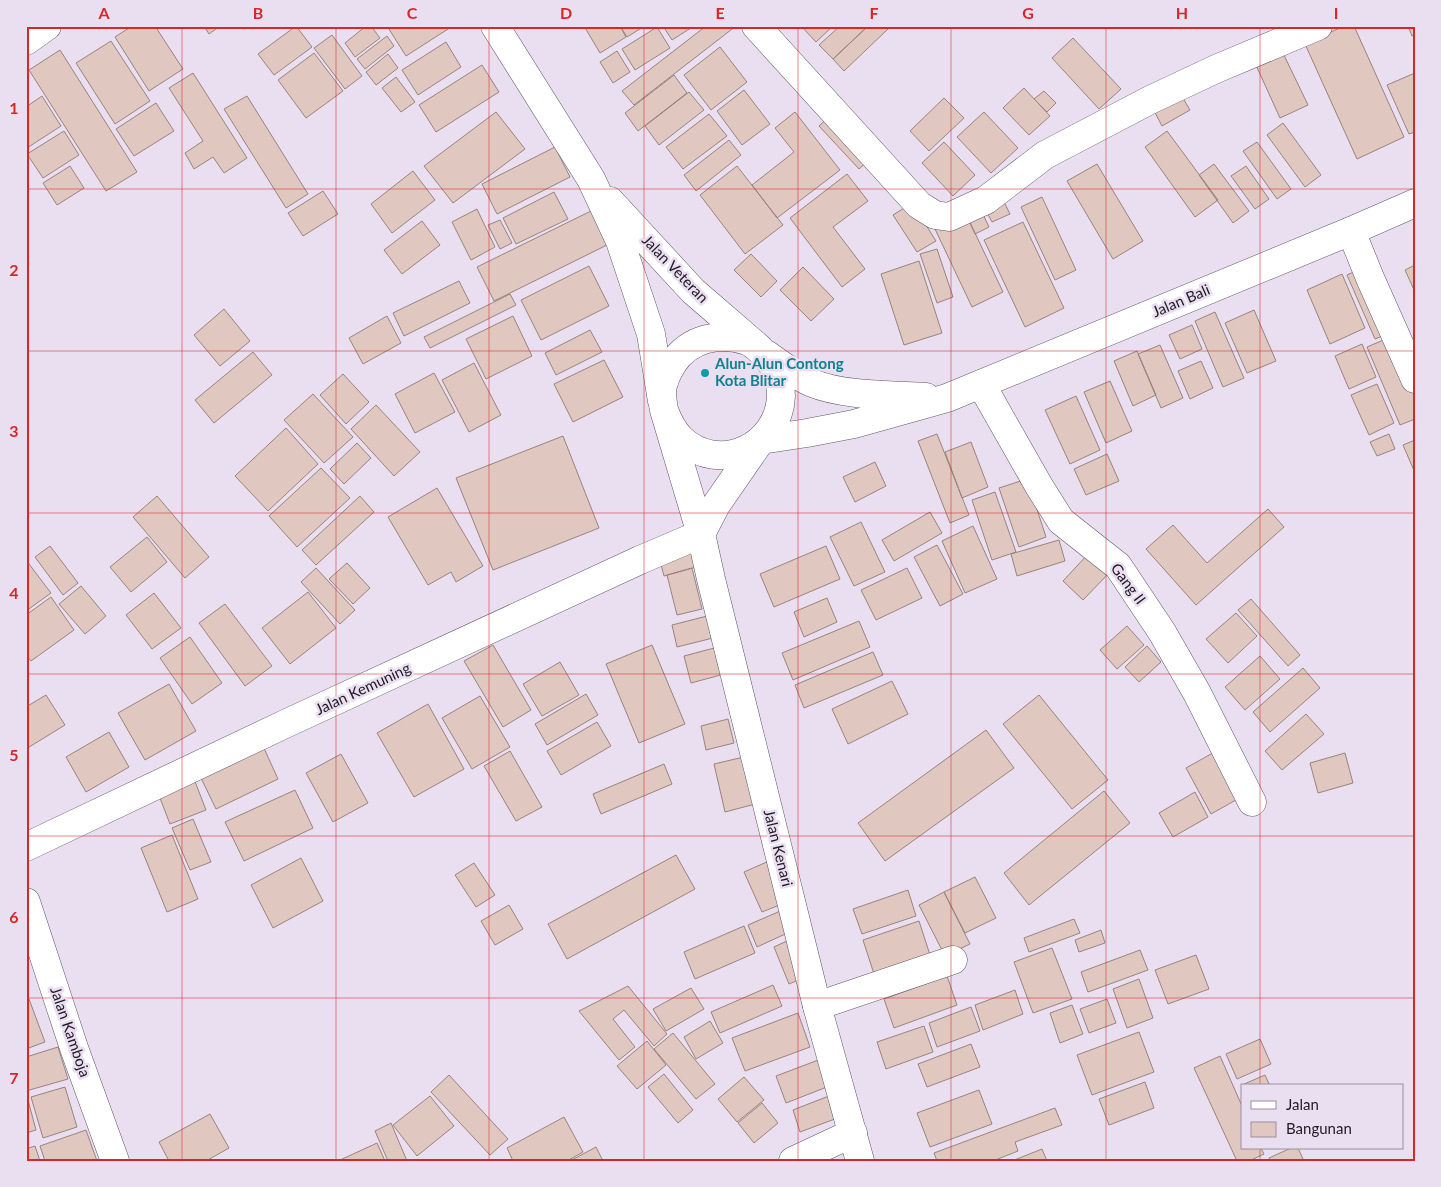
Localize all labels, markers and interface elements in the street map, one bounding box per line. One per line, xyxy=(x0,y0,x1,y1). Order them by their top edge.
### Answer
text: A xyxy=(97,3,110,22)
text: B xyxy=(253,3,263,22)
text: C xyxy=(407,3,418,22)
text: D xyxy=(560,3,572,22)
text: E xyxy=(715,3,725,22)
text: F xyxy=(869,3,879,22)
text: G xyxy=(1022,3,1034,22)
text: H xyxy=(1176,3,1188,22)
text: I xyxy=(1334,3,1338,22)
text: 1 xyxy=(9,98,19,117)
street label: Jalan Veteran xyxy=(639,231,713,306)
text: 2 xyxy=(9,260,19,279)
street label: Jalan Bali xyxy=(1149,280,1212,320)
place label: Alun-Alun Contong Kota Blitar xyxy=(714,354,844,389)
marker: Alun-Alun Contong Kota Blitar xyxy=(699,367,711,379)
text: 3 xyxy=(9,421,19,440)
street label: Gang II xyxy=(1108,559,1150,607)
text: 4 xyxy=(9,583,19,602)
street label: Jalan Kemuning xyxy=(312,658,413,718)
text: 5 xyxy=(9,745,19,764)
street label: Jalan Kenari xyxy=(761,807,797,888)
text: 6 xyxy=(9,907,19,926)
street label: Jalan Kamboja xyxy=(47,984,95,1079)
text: 7 xyxy=(9,1068,19,1087)
legend xyxy=(1241,1084,1404,1150)
text: Jalan xyxy=(1286,1095,1319,1113)
text: Bangunan xyxy=(1286,1119,1352,1137)

